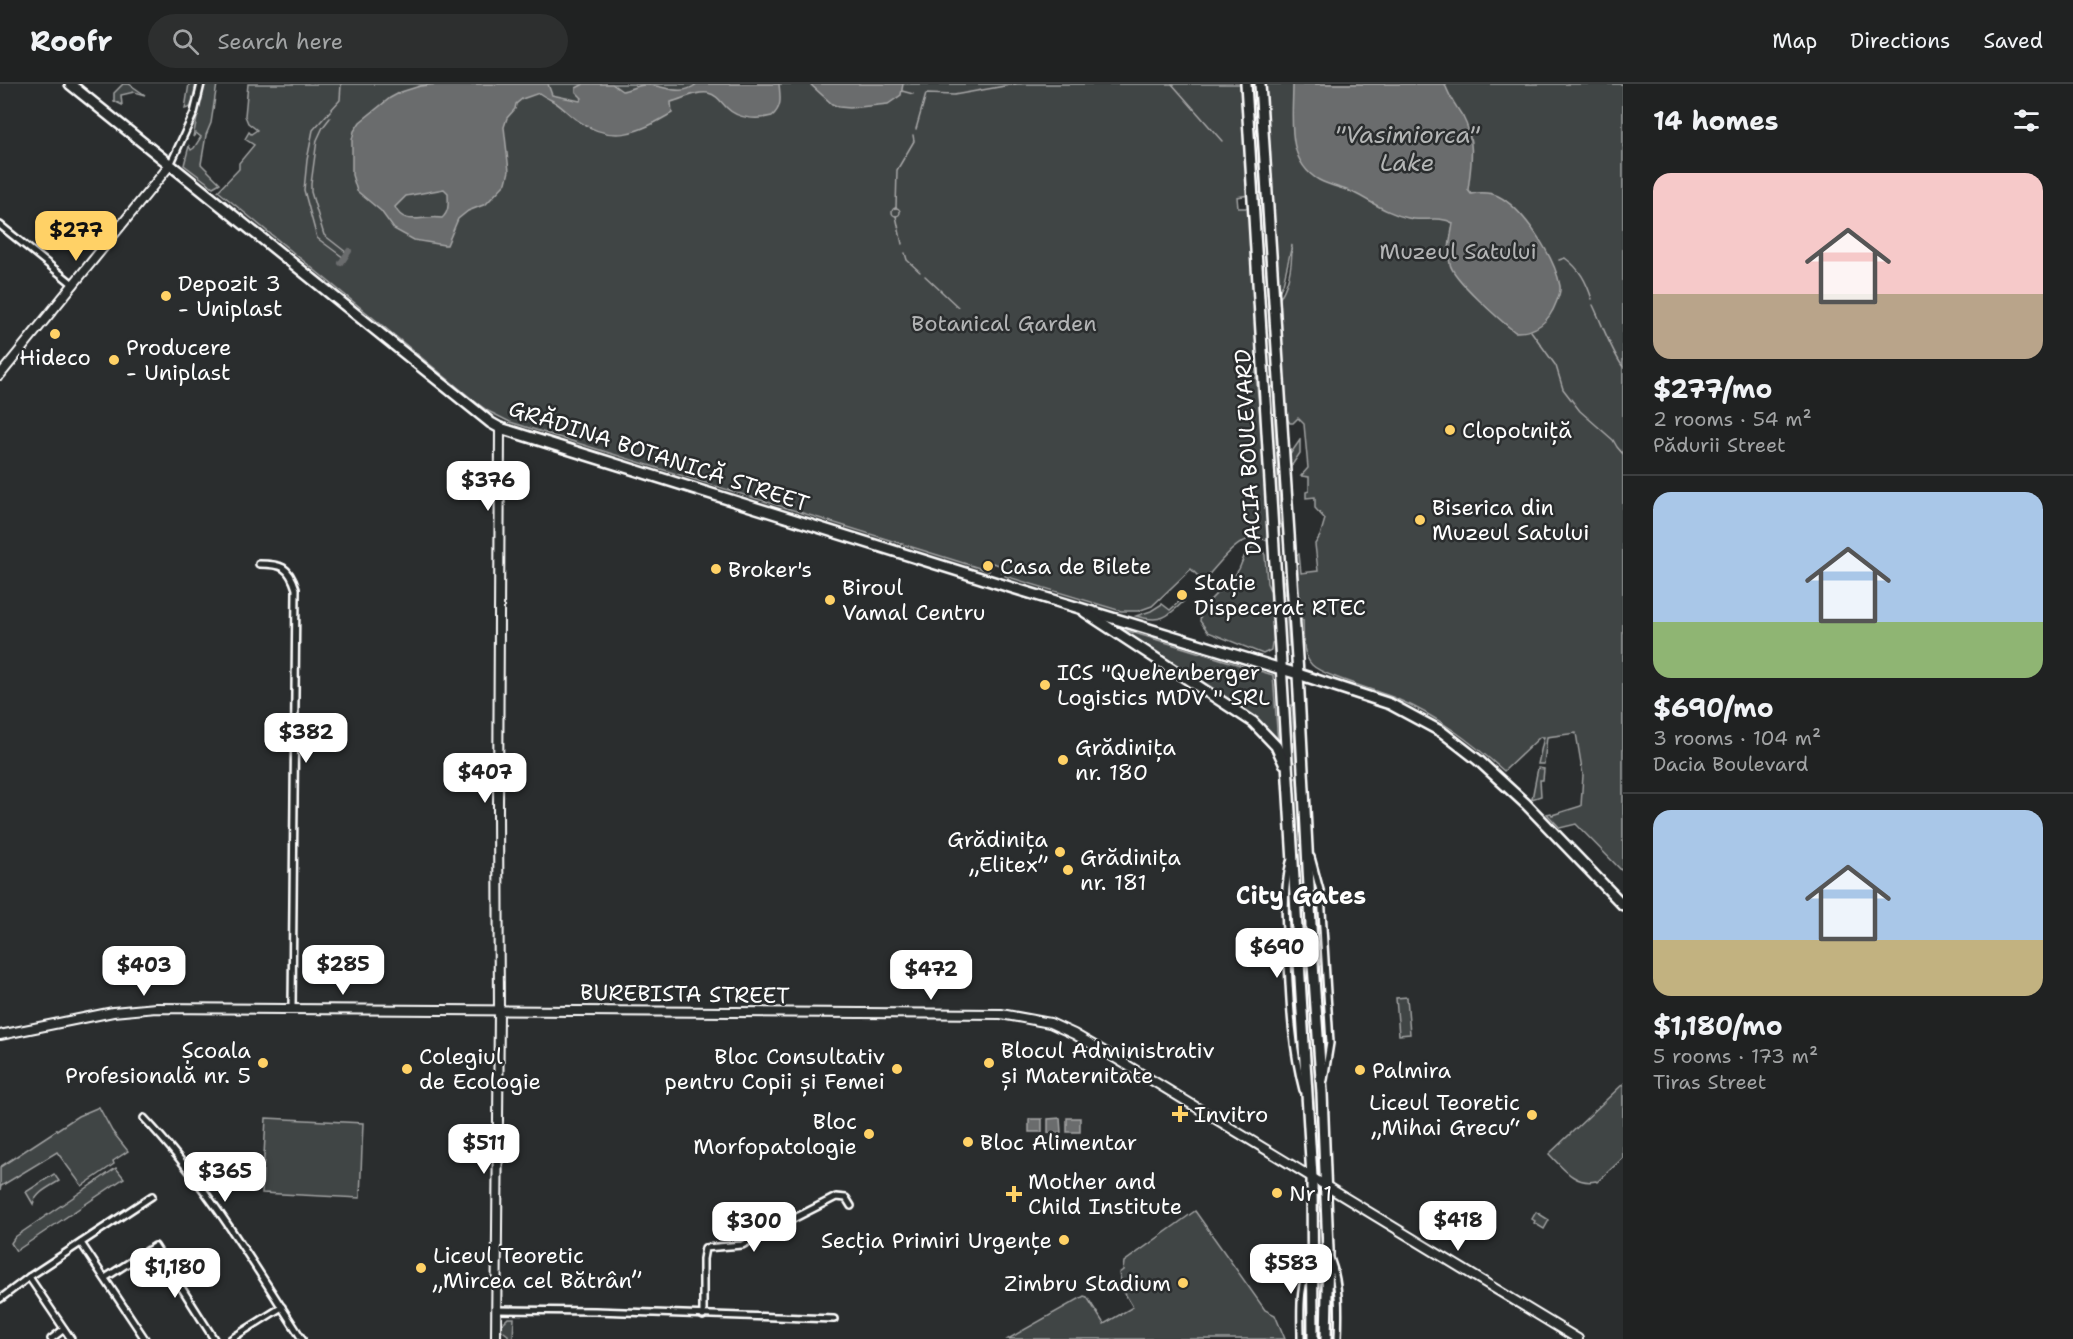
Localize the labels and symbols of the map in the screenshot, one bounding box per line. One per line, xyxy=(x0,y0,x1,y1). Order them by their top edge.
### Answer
water label: "Vasimiorca" Lake xyxy=(1334,119,1481,179)
pin: $277 xyxy=(40,211,112,262)
park label: Muzeul Satului xyxy=(1379,237,1537,266)
place label: Depozit 3 - Uniplast xyxy=(178,269,283,323)
marker: Depozit 3 - Uniplast xyxy=(159,289,173,303)
park label: Botanical Garden xyxy=(911,309,1097,338)
marker: Hideco xyxy=(48,327,62,341)
place label: Producere - Uniplast xyxy=(126,333,232,387)
place label: Hideco xyxy=(19,343,91,372)
street label: DACIA BOULEVARD xyxy=(1228,348,1268,556)
marker: Producere - Uniplast xyxy=(107,353,121,367)
street label: GRĂDINA BOTANICĂ STREET xyxy=(505,394,813,518)
place label: Clopotniță xyxy=(1462,416,1572,445)
marker: Clopotniță xyxy=(1443,423,1457,437)
pin: $376 xyxy=(452,461,524,512)
place label: Biserica din Muzeul Satului xyxy=(1432,493,1589,547)
marker: Biserica din Muzeul Satului xyxy=(1413,513,1427,527)
place label: Casa de Bilete xyxy=(1000,552,1152,581)
place label: Broker's xyxy=(728,555,812,584)
marker: Casa de Bilete xyxy=(981,559,995,573)
marker: Broker's xyxy=(709,562,723,576)
place label: Stație Dispecerat RTEC xyxy=(1194,568,1366,622)
place label: Biroul Vamal Centru xyxy=(842,573,986,627)
marker: Stație Dispecerat RTEC xyxy=(1175,588,1189,602)
marker: Biroul Vamal Centru xyxy=(823,593,837,607)
place label: ICS "Quehenberger Logistics MDV " SRL xyxy=(1057,658,1270,712)
marker: ICS "Quehenberger Logistics MDV " SRL xyxy=(1038,678,1052,692)
pin: $382 xyxy=(270,713,342,764)
place label: Grădinița nr. 180 xyxy=(1075,733,1176,787)
pin: $407 xyxy=(449,753,521,804)
marker: Grădinița nr. 180 xyxy=(1056,753,1070,767)
place label: Grădinița „Elitex” xyxy=(947,825,1048,879)
place label: Grădinița nr. 181 xyxy=(1080,843,1181,897)
marker: Grădinița „Elitex” xyxy=(1053,845,1067,859)
marker: Grădinița nr. 181 xyxy=(1061,863,1075,877)
district label: City Gates xyxy=(1236,880,1366,912)
pin: $690 xyxy=(1241,928,1313,979)
pin: $285 xyxy=(307,945,379,996)
pin: $403 xyxy=(108,946,180,997)
pin: $472 xyxy=(895,950,967,1001)
street label: BUREBISTA STREET xyxy=(580,978,790,1010)
place label: Școala Profesională nr. 5 xyxy=(65,1036,251,1090)
place label: Blocul Administrativ și Maternitate xyxy=(1001,1036,1215,1091)
place label: Colegiul de Ecologie xyxy=(419,1042,541,1096)
place label: Bloc Consultativ pentru Copii și Femei xyxy=(664,1042,885,1097)
marker: Școala Profesională nr. 5 xyxy=(256,1056,270,1070)
marker: Blocul Administrativ și Maternitate xyxy=(982,1056,996,1070)
place label: Palmira xyxy=(1372,1056,1451,1085)
marker: Colegiul de Ecologie xyxy=(400,1062,414,1076)
marker: Bloc Consultativ pentru Copii și Femei xyxy=(890,1062,904,1076)
marker: Palmira xyxy=(1353,1063,1367,1077)
place label: Liceul Teoretic „Mihai Grecu“ xyxy=(1369,1088,1520,1142)
place label: Invitro xyxy=(1194,1100,1268,1129)
marker: Invitro xyxy=(1171,1105,1189,1123)
place label: Bloc Morfopatologie xyxy=(693,1107,857,1161)
marker: Liceul Teoretic „Mihai Grecu“ xyxy=(1525,1108,1539,1122)
pin: $511 xyxy=(448,1124,520,1175)
marker: Bloc Morfopatologie xyxy=(862,1127,876,1141)
place label: Bloc Alimentar xyxy=(980,1128,1137,1157)
marker: Bloc Alimentar xyxy=(961,1135,975,1149)
pin: $365 xyxy=(189,1152,261,1203)
place label: Mother and Child Institute xyxy=(1028,1167,1182,1221)
place label: Nr 1 xyxy=(1289,1179,1333,1208)
marker: Mother and Child Institute xyxy=(1005,1185,1023,1203)
marker: Nr 1 xyxy=(1270,1186,1284,1200)
pin: $418 xyxy=(1422,1201,1494,1252)
pin: $300 xyxy=(718,1202,790,1253)
place label: Secția Primiri Urgențe xyxy=(821,1226,1052,1255)
marker: Secția Primiri Urgențe xyxy=(1057,1233,1071,1247)
place label: Liceul Teoretic „Mircea cel Bătrân” xyxy=(432,1241,642,1295)
pin: $583 xyxy=(1255,1244,1327,1295)
pin: $1,180 xyxy=(126,1248,224,1299)
marker: Liceul Teoretic „Mircea cel Bătrân” xyxy=(414,1261,428,1275)
place label: Zimbru Stadium xyxy=(1004,1269,1171,1298)
marker: Zimbru Stadium xyxy=(1176,1276,1190,1290)

